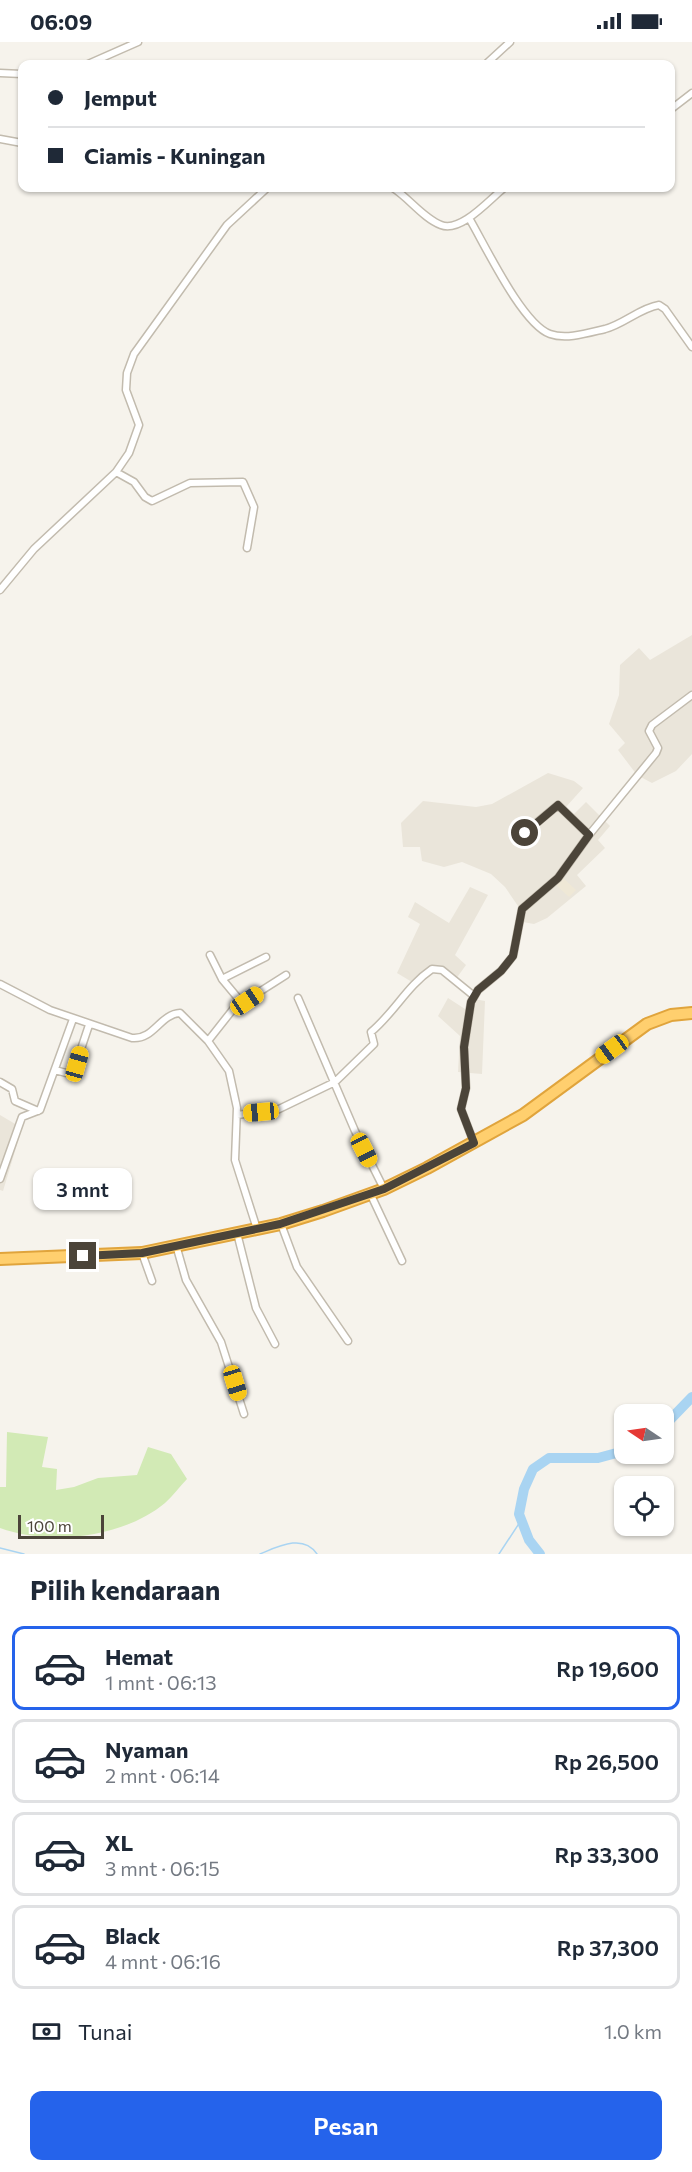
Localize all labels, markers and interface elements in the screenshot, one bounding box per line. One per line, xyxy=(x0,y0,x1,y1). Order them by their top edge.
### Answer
text: 06:09 xyxy=(30,8,92,35)
text: Jemput xyxy=(84,84,157,111)
text: Ciamis - Kuningan xyxy=(84,142,266,169)
route start xyxy=(511,819,538,846)
car xyxy=(227,983,267,1019)
car xyxy=(592,1031,632,1067)
car xyxy=(63,1044,91,1084)
car xyxy=(242,1101,280,1123)
car xyxy=(348,1130,380,1170)
callout: 3 mnt xyxy=(34,1169,132,1211)
text: 3 mnt xyxy=(56,1177,109,1201)
route end xyxy=(69,1242,96,1269)
car xyxy=(221,1363,249,1403)
north arrow xyxy=(614,1404,674,1464)
map controls xyxy=(614,1404,674,1536)
button: locate xyxy=(614,1476,674,1536)
scale bar xyxy=(18,1512,104,1540)
text: 100 m xyxy=(27,1516,72,1535)
text: Pilih kendaraan xyxy=(30,1573,220,1606)
icon: car xyxy=(33,1641,87,1695)
text: Hemat xyxy=(105,1643,173,1670)
text: Rp 19,600 xyxy=(556,1655,659,1682)
text: 1 mnt · 06:13 xyxy=(105,1670,217,1694)
icon: car xyxy=(33,1734,87,1788)
text: Nyaman xyxy=(105,1736,188,1763)
text: Rp 26,500 xyxy=(554,1748,659,1775)
text: 2 mnt · 06:14 xyxy=(105,1763,220,1787)
icon: car xyxy=(33,1827,87,1881)
text: XL xyxy=(105,1829,133,1856)
text: Rp 33,300 xyxy=(555,1841,659,1868)
text: 3 mnt · 06:15 xyxy=(105,1856,220,1880)
icon: car xyxy=(33,1920,87,1974)
text: Black xyxy=(105,1922,160,1949)
text: Rp 37,300 xyxy=(557,1934,659,1961)
text: 4 mnt · 06:16 xyxy=(105,1949,221,1973)
icon: cash xyxy=(30,2015,63,2048)
text: Tunai xyxy=(78,2018,132,2045)
text: 1.0 km xyxy=(604,2019,662,2043)
button: Pesan xyxy=(30,2091,662,2160)

